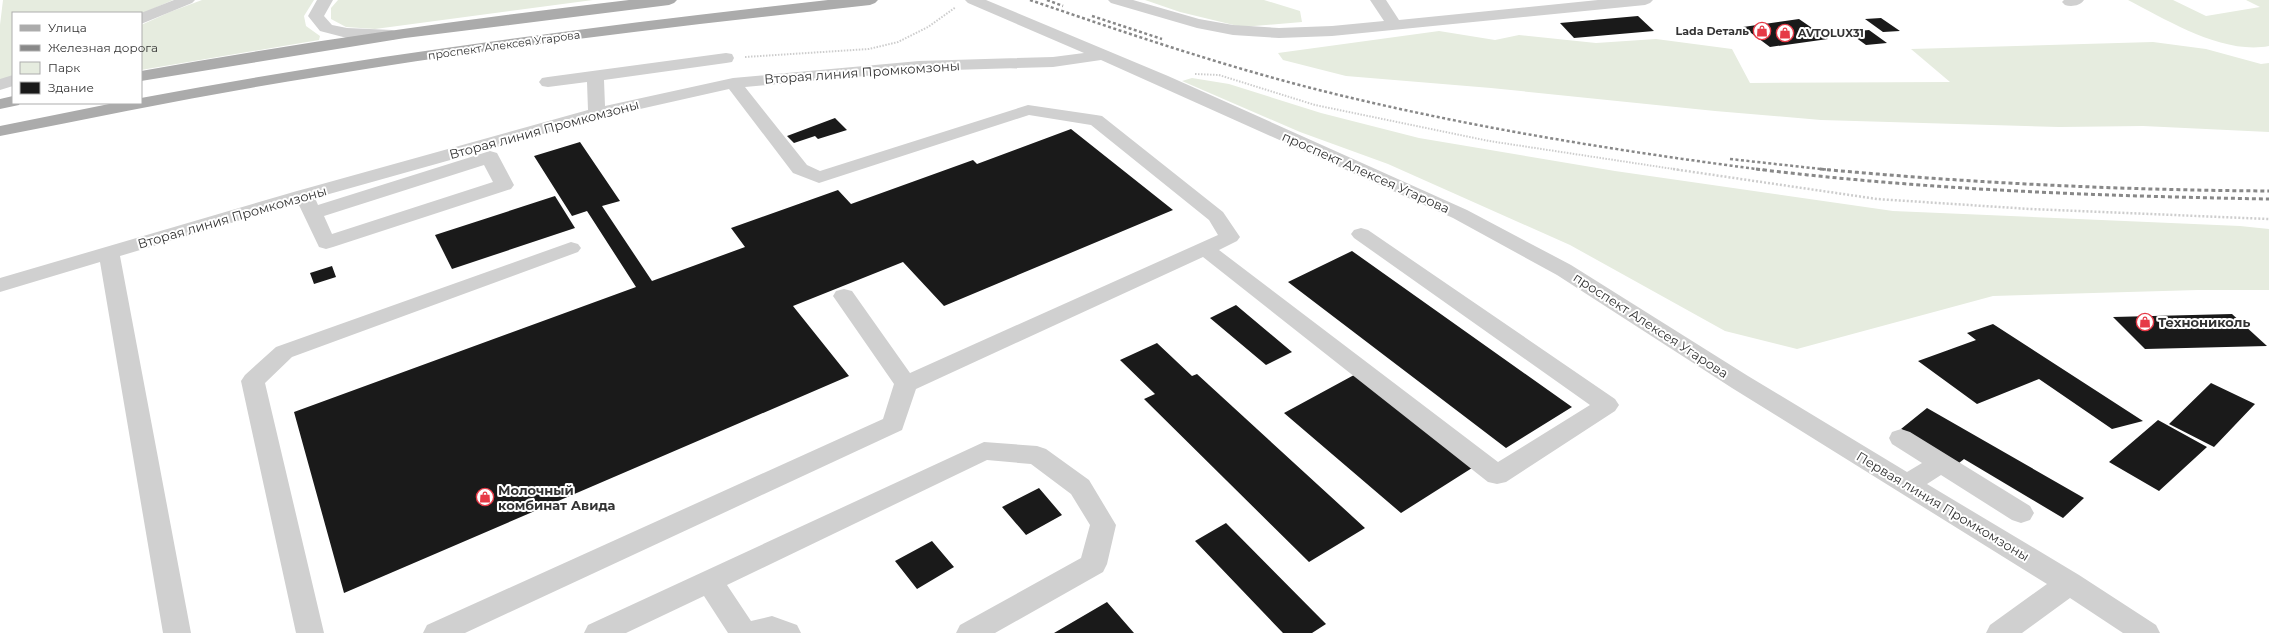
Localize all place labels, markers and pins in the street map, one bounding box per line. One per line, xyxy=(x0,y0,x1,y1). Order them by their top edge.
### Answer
shop icon: Lada Dеталь xyxy=(1752,21,1772,41)
shop icon: AVTOLUX31 xyxy=(1775,23,1795,43)
place label: Lada Dеталь xyxy=(1676,24,1749,38)
place label: AVTOLUX31 xyxy=(1797,26,1864,40)
shop icon: Технониколь xyxy=(2135,312,2155,332)
place label: Технониколь xyxy=(2158,314,2250,330)
place label: Молочный комбинат Авида xyxy=(498,482,616,513)
shop icon: Молочный комбинат Авида xyxy=(475,487,495,507)

